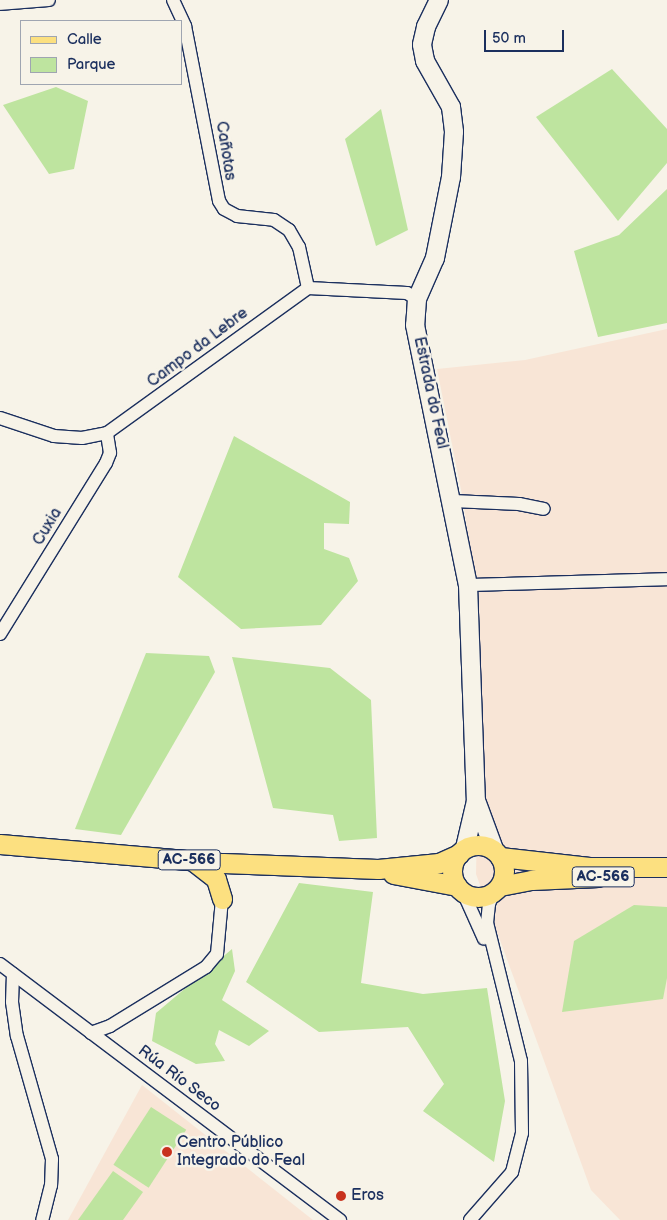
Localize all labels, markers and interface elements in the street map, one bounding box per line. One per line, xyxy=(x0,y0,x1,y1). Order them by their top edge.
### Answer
legend xyxy=(20,20,182,85)
scale bar xyxy=(487,20,567,52)
text: 50 m xyxy=(492,29,526,48)
text: Calle xyxy=(67,30,102,49)
text: Parque xyxy=(67,55,115,74)
street label: Cañotas xyxy=(211,120,239,182)
street label: Campo da Lebre xyxy=(144,304,252,392)
street label: Estrada do Feal xyxy=(409,335,451,451)
street label: Cuxia xyxy=(29,505,67,549)
road number: AC-566 xyxy=(156,848,222,872)
road number: AC-566 xyxy=(570,864,636,890)
street label: Rúa Río Seco xyxy=(134,1042,224,1116)
place label: Centro Público Integrado do Feal xyxy=(177,1133,305,1171)
marker: Centro Público Integrado do Feal xyxy=(161,1146,173,1158)
place label: Eros xyxy=(351,1186,384,1206)
marker: Eros xyxy=(335,1190,347,1202)

